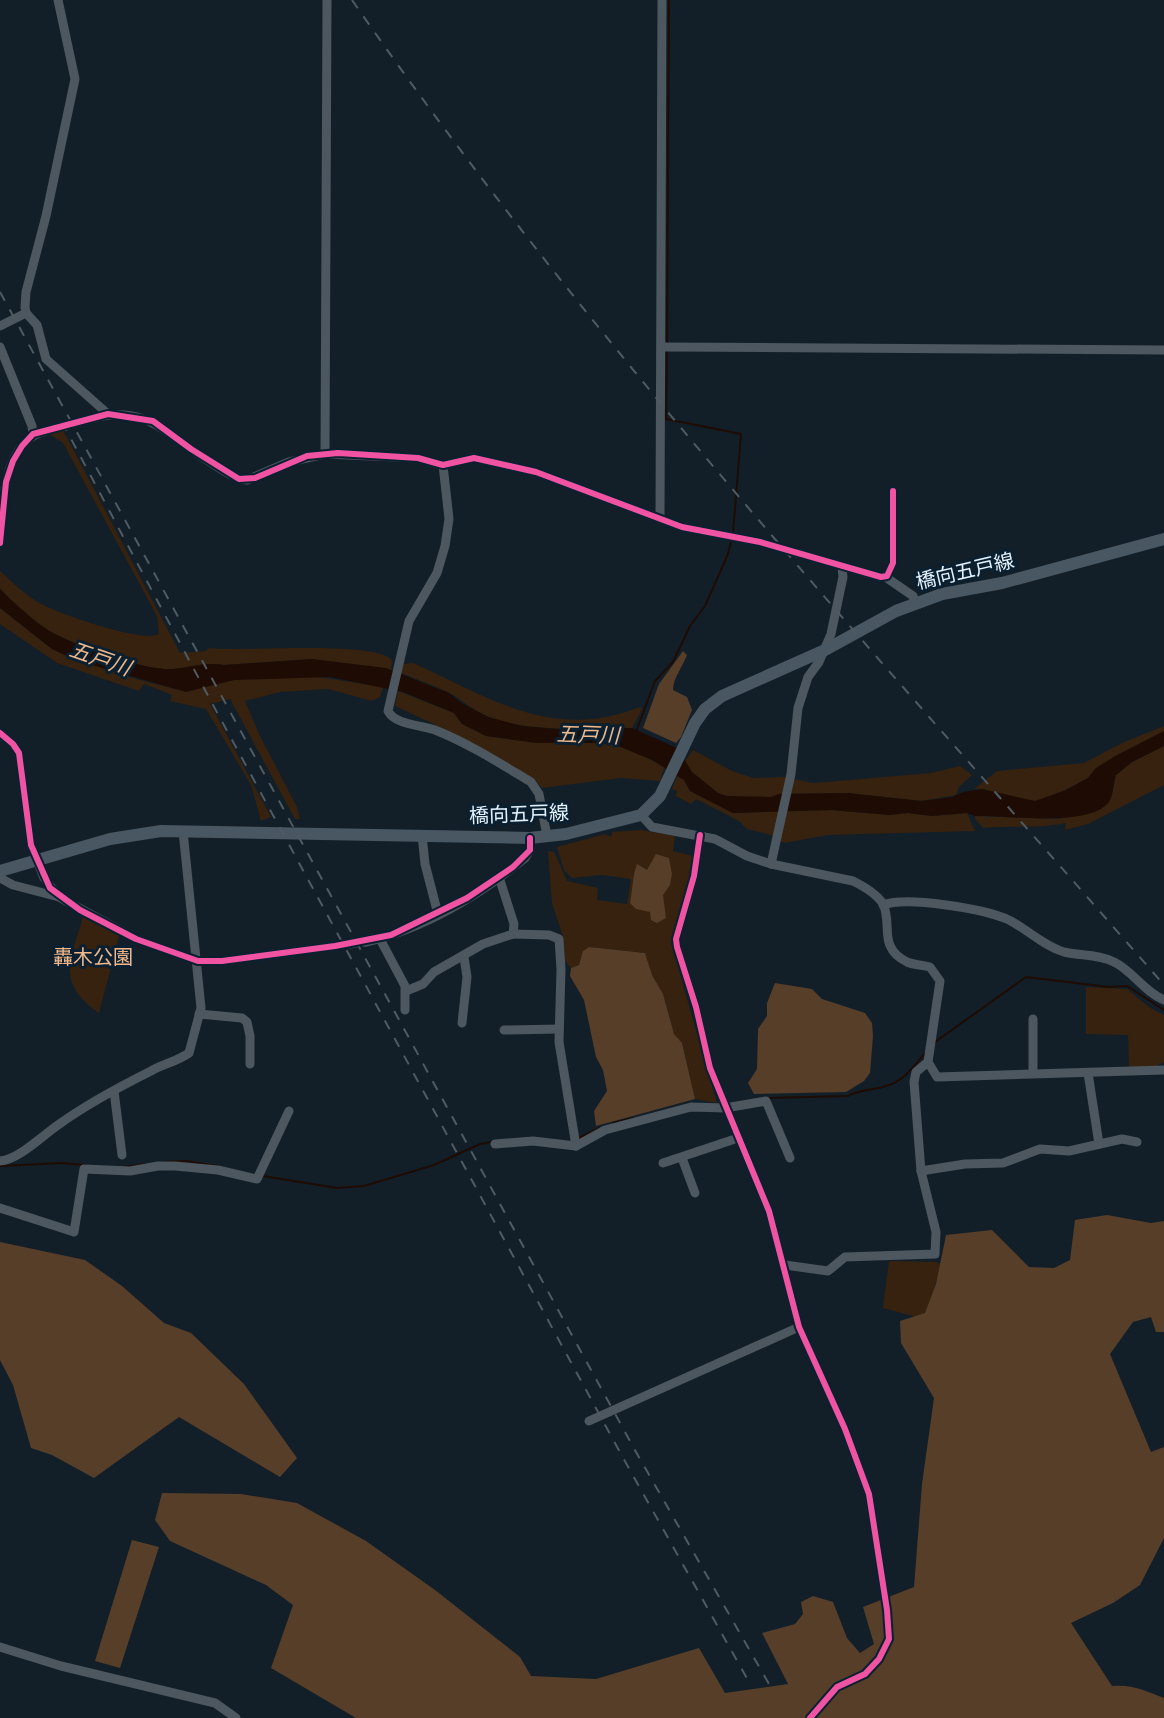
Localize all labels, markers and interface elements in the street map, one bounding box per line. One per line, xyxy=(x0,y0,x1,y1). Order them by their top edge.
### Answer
street label: 橋向五戸線 xyxy=(913,547,1017,595)
water label: 五戸川 xyxy=(66,636,136,683)
water label: 五戸川 xyxy=(556,720,622,750)
street label: 橋向五戸線 xyxy=(469,799,569,829)
park label: 轟木公園 xyxy=(53,944,133,970)

